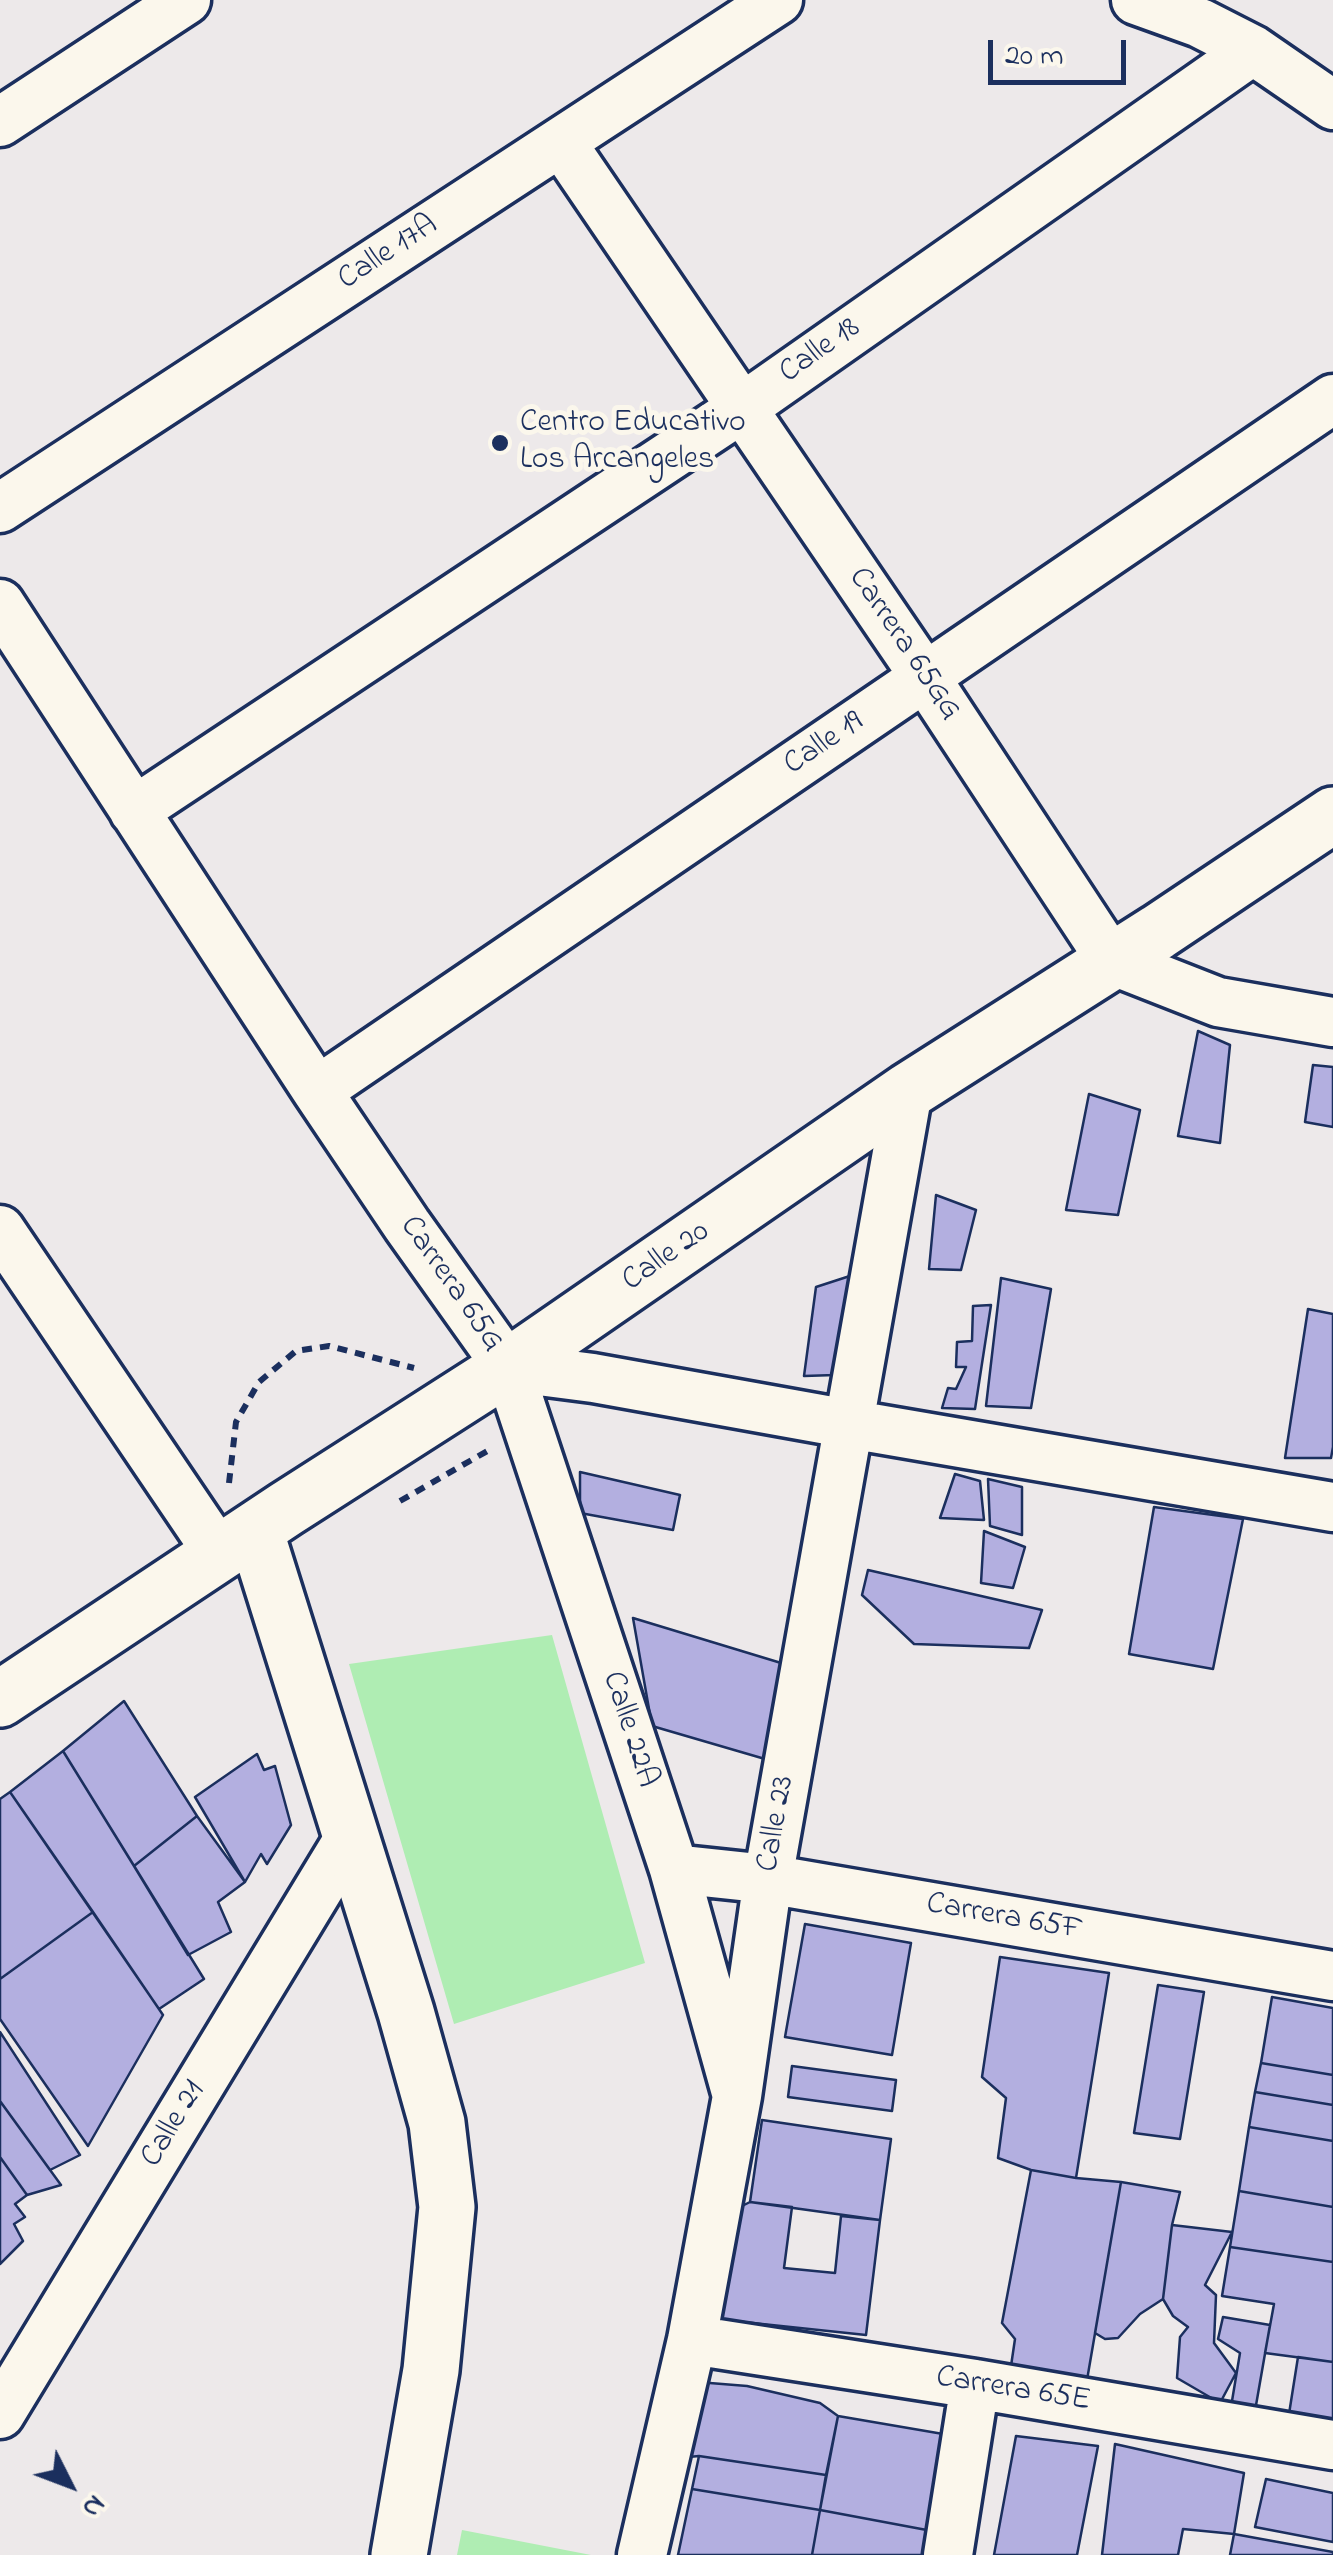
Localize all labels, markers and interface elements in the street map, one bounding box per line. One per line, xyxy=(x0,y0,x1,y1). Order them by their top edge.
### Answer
scale bar xyxy=(993,20,1130,82)
text: 20 m xyxy=(1005,35,1064,79)
street label: Calle 17A xyxy=(332,208,446,300)
street label: Calle 18 xyxy=(773,310,869,394)
place label: Centro Educativo Los Arcangeles xyxy=(520,406,746,481)
marker: Centro Educativo Los Arcangeles xyxy=(489,432,511,454)
street label: Carrera 65GG xyxy=(838,561,968,729)
street label: Calle 19 xyxy=(778,705,872,785)
street label: Carrera 65G xyxy=(389,1210,511,1360)
street label: Calle 20 xyxy=(616,1214,718,1302)
street label: Calle 22A xyxy=(591,1667,665,1793)
street label: Calle 23 xyxy=(751,1773,805,1875)
street label: Carrera 65F xyxy=(923,1886,1085,1952)
street label: Calle 21 xyxy=(134,2075,216,2175)
street label: Carrera 65E xyxy=(933,2360,1093,2422)
north arrow xyxy=(20,2435,120,2535)
text: N xyxy=(71,2485,114,2526)

